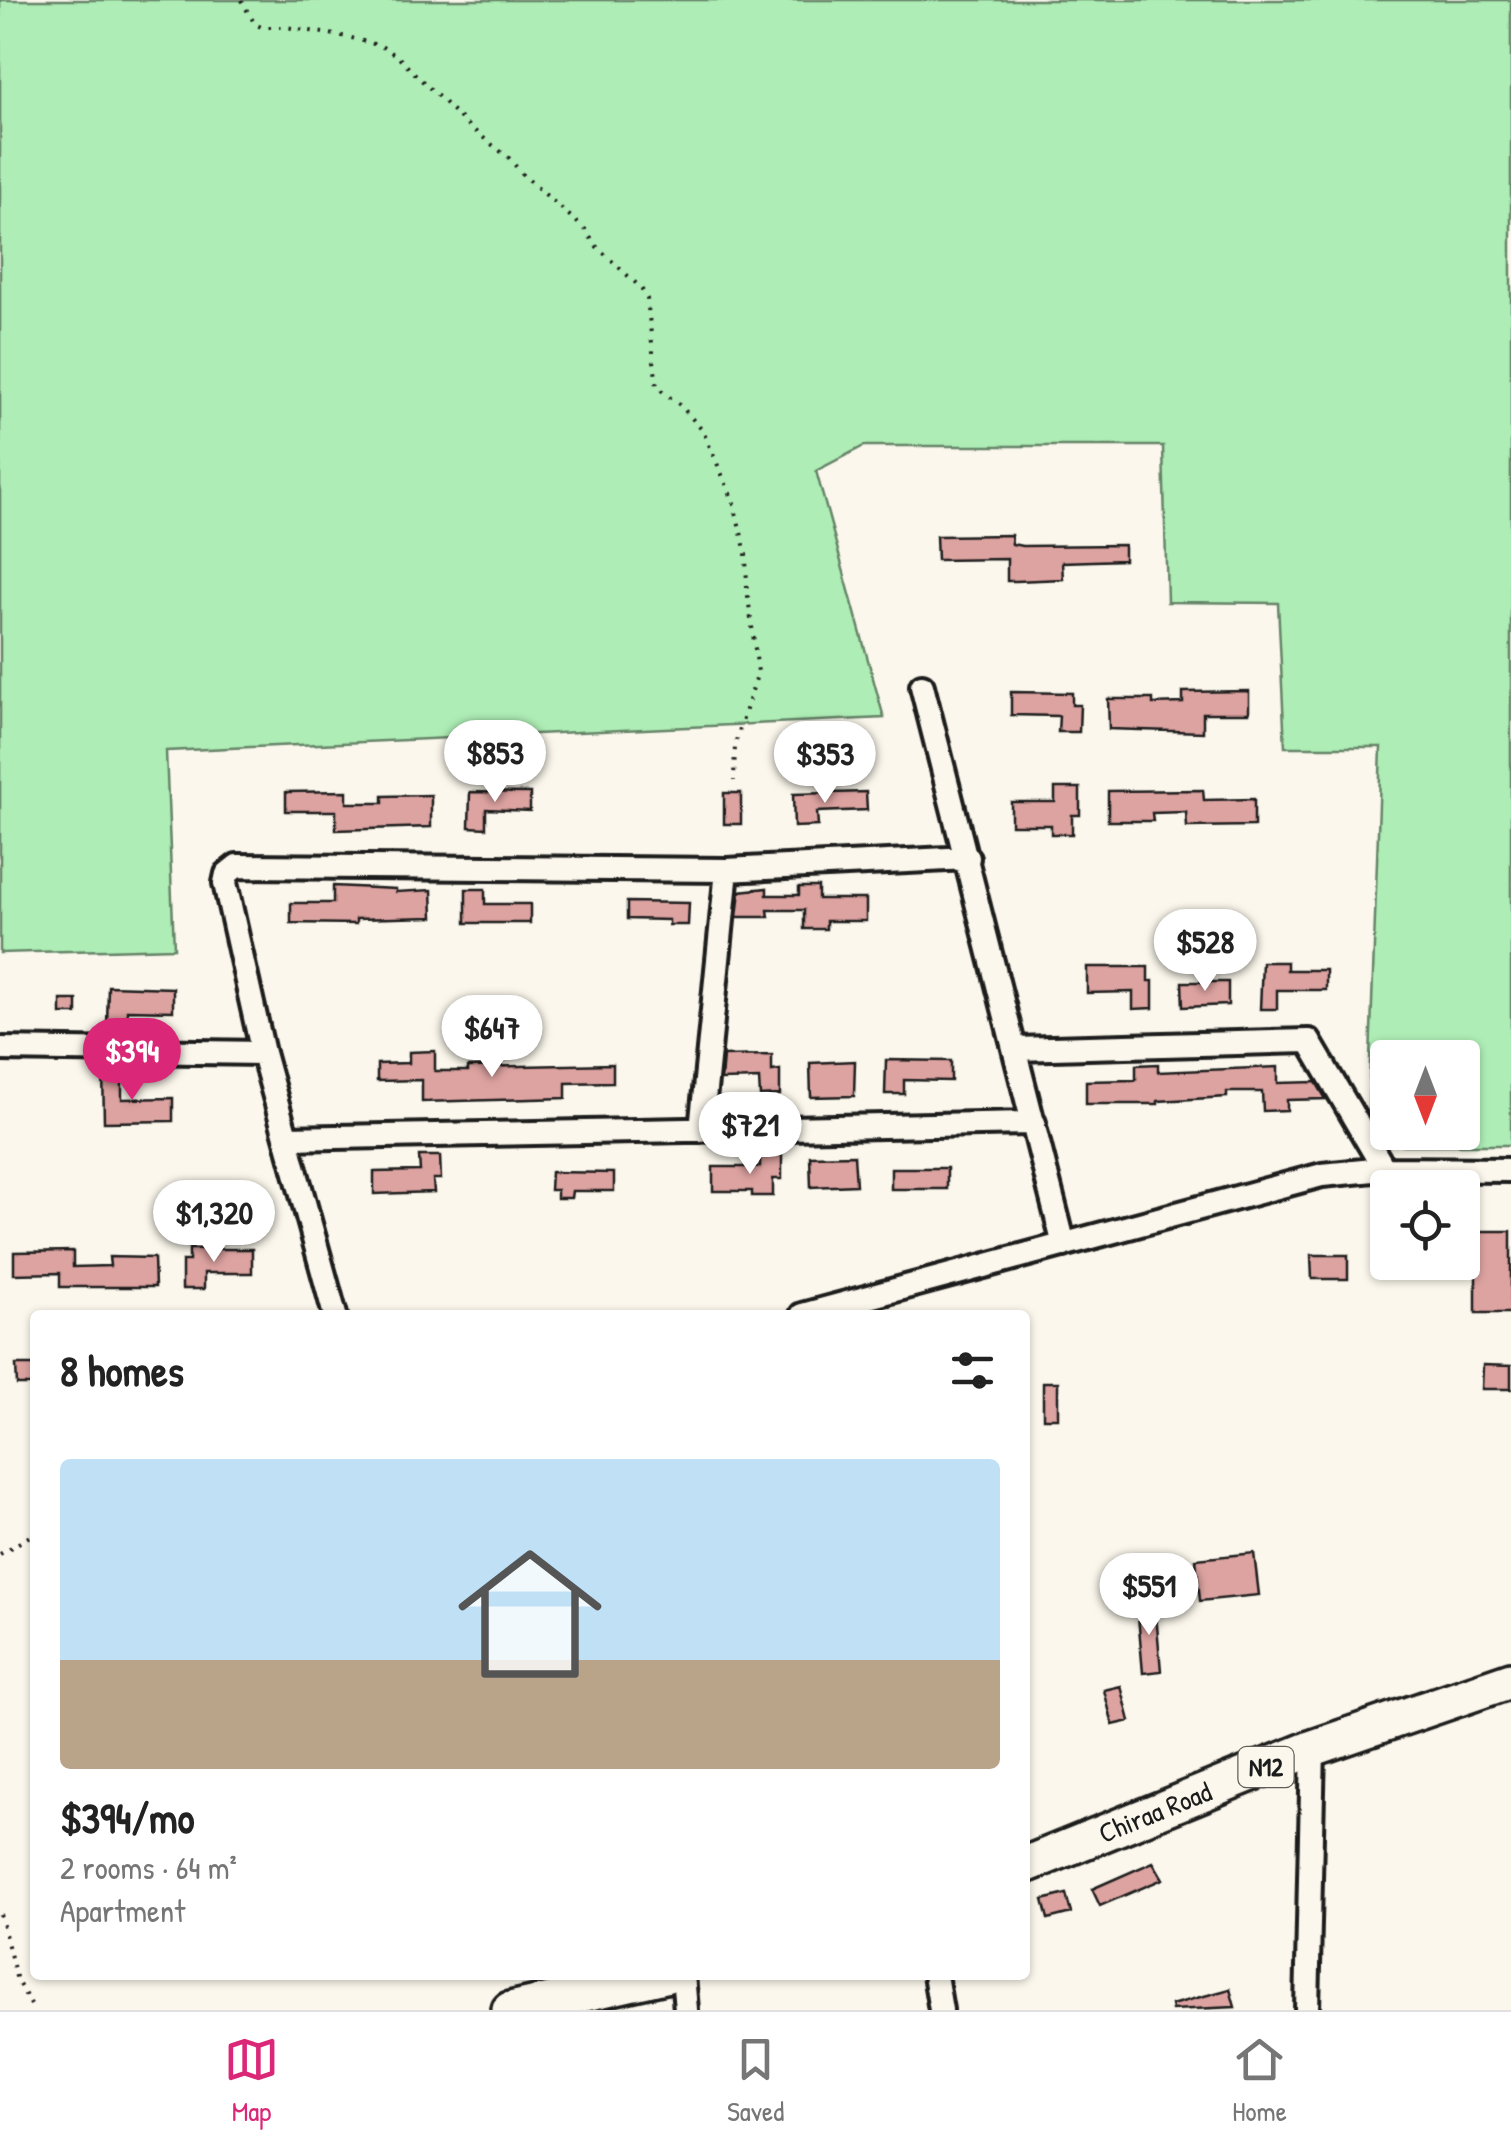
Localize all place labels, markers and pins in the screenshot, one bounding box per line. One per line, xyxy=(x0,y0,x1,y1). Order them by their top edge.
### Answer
pin: $853 xyxy=(436,720,554,805)
pin: $353 xyxy=(766,721,884,806)
pin: $528 xyxy=(1146,909,1264,994)
pin: $647 xyxy=(433,995,551,1080)
pin: $394 xyxy=(73,1018,191,1103)
pin: $721 xyxy=(691,1092,809,1177)
pin: $1,320 xyxy=(133,1180,295,1265)
pin: $551 xyxy=(1090,1553,1208,1638)

